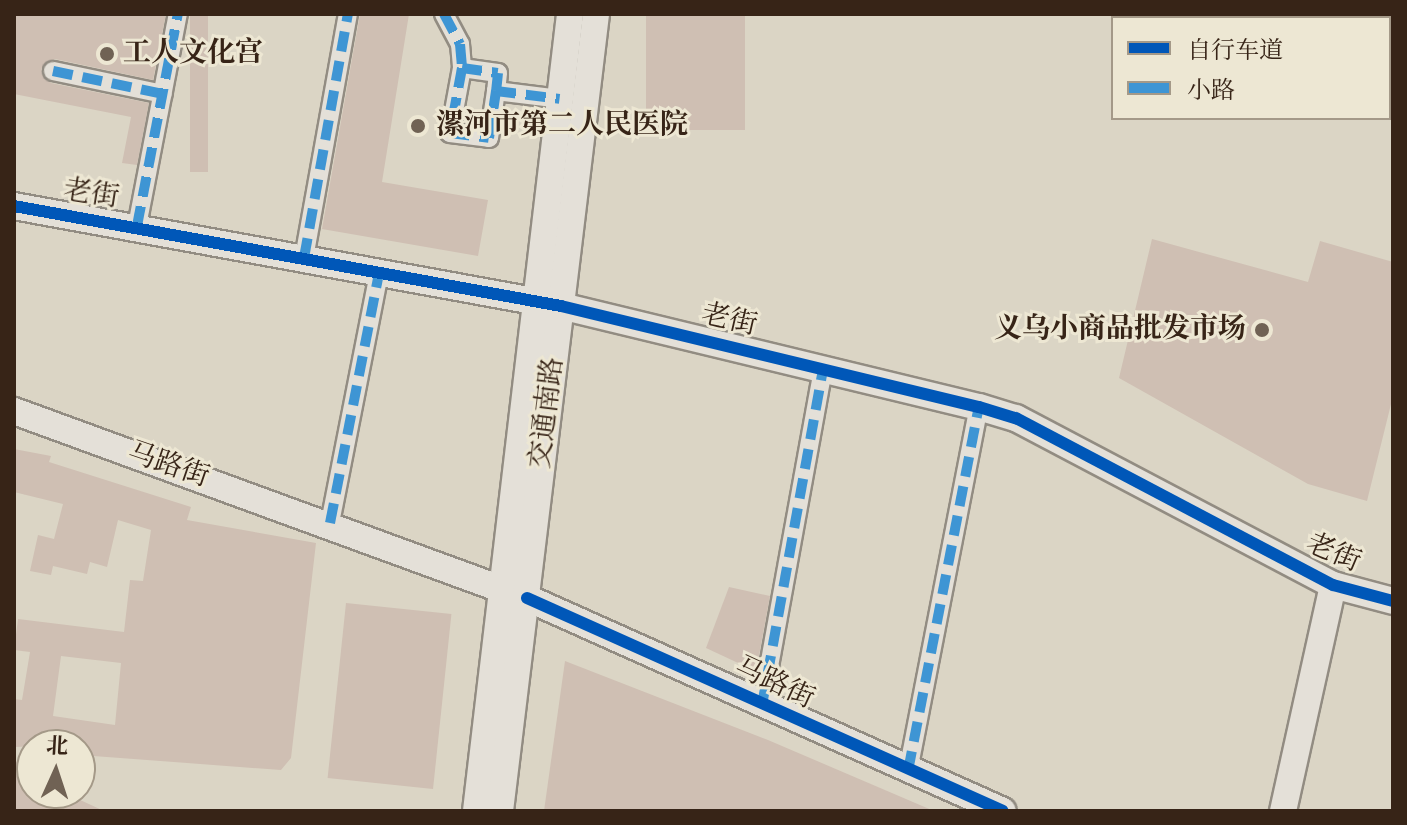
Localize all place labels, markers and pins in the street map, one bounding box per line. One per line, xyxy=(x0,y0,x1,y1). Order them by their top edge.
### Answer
place label: 工人文化宫 xyxy=(123,37,263,71)
marker: 工人文化宫 xyxy=(98,45,116,63)
place label: 漯河市第二人民医院 xyxy=(436,109,688,143)
marker: 漯河市第二人民医院 xyxy=(407,115,429,137)
place label: 义乌小商品批发市场 xyxy=(994,313,1246,347)
marker: 义乌小商品批发市场 xyxy=(1253,321,1271,339)

